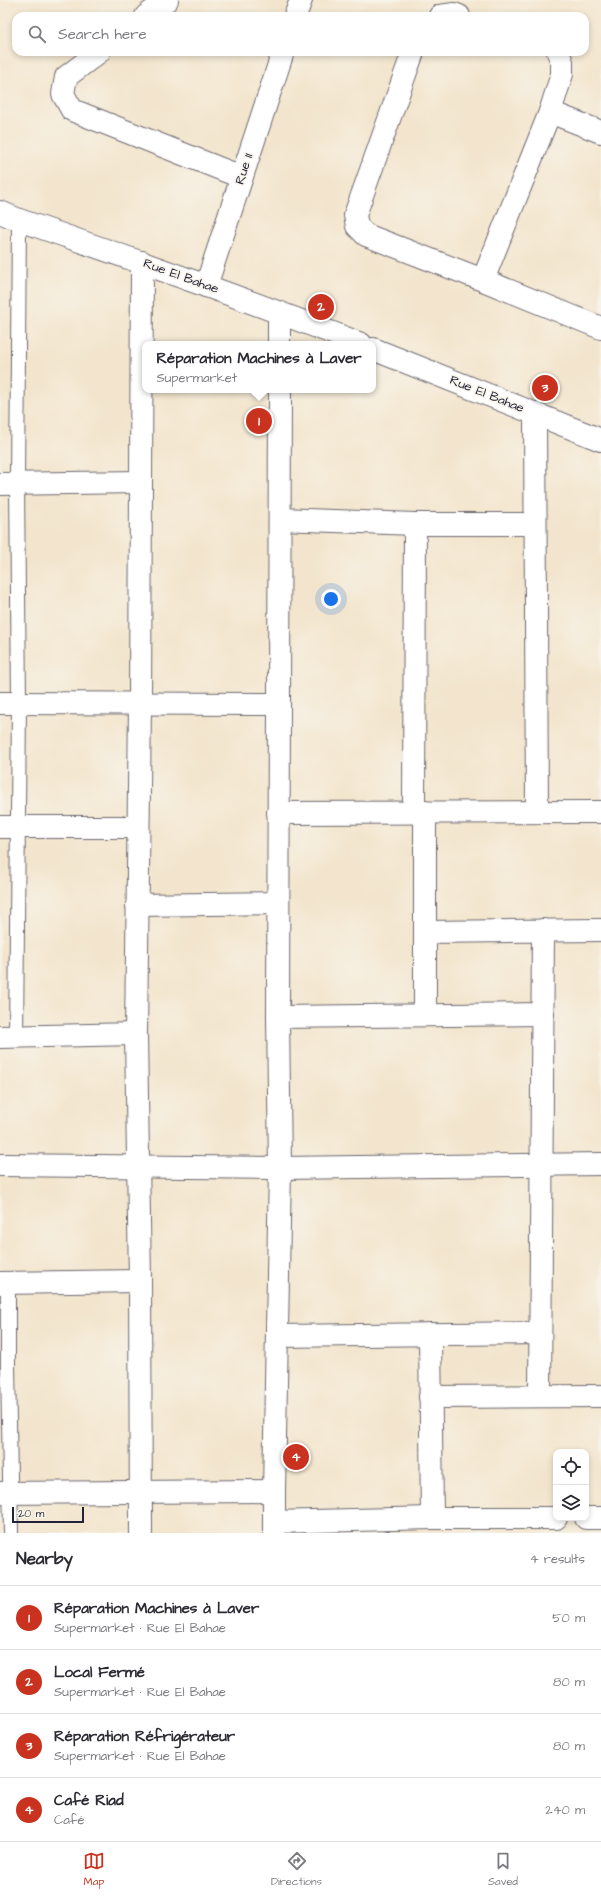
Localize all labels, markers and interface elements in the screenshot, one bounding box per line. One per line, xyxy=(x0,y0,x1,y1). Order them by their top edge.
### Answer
search box xyxy=(12,12,589,56)
icon: search xyxy=(26,23,48,45)
text: Search here xyxy=(58,24,147,45)
street label: Rue 11 xyxy=(231,151,258,187)
street label: Rue El Bahae xyxy=(141,254,221,298)
pin: 2 xyxy=(308,292,334,322)
popup xyxy=(142,341,376,393)
text: Réparation Machines à Laver xyxy=(156,348,362,369)
text: Supermarket xyxy=(156,369,237,387)
street label: Rue El Bahae xyxy=(447,371,527,417)
pin: 3 xyxy=(532,373,558,403)
pin: 1 xyxy=(246,406,272,436)
your location xyxy=(321,589,341,609)
pin: 4 xyxy=(283,1442,309,1472)
map controls xyxy=(553,1449,589,1521)
button: locate xyxy=(553,1449,589,1485)
button: layers xyxy=(553,1485,589,1521)
scale bar xyxy=(12,1505,84,1524)
text: 20 m xyxy=(18,1506,44,1521)
text: Nearby xyxy=(16,1547,73,1571)
text: 4 results xyxy=(530,1550,585,1568)
text: Réparation Machines à Laver xyxy=(54,1598,259,1619)
text: 1 xyxy=(28,1609,30,1627)
text: 50 m xyxy=(552,1609,585,1627)
text: Supermarket · Rue El Bahae xyxy=(54,1619,226,1637)
text: Local Fermé xyxy=(54,1662,145,1683)
text: 2 xyxy=(25,1673,33,1691)
text: 80 m xyxy=(553,1673,585,1691)
text: Supermarket · Rue El Bahae xyxy=(54,1683,226,1701)
text: Réparation Réfrigérateur xyxy=(54,1726,235,1747)
text: 3 xyxy=(26,1737,32,1755)
text: 80 m xyxy=(553,1737,585,1755)
text: Supermarket · Rue El Bahae xyxy=(54,1747,226,1765)
text: Café Riad xyxy=(54,1790,124,1811)
text: 4 xyxy=(25,1801,33,1819)
text: 240 m xyxy=(545,1801,585,1819)
text: Café xyxy=(54,1811,85,1829)
tab: Map xyxy=(83,1850,105,1889)
tab: Directions xyxy=(271,1850,322,1889)
tab: Saved xyxy=(488,1850,518,1889)

